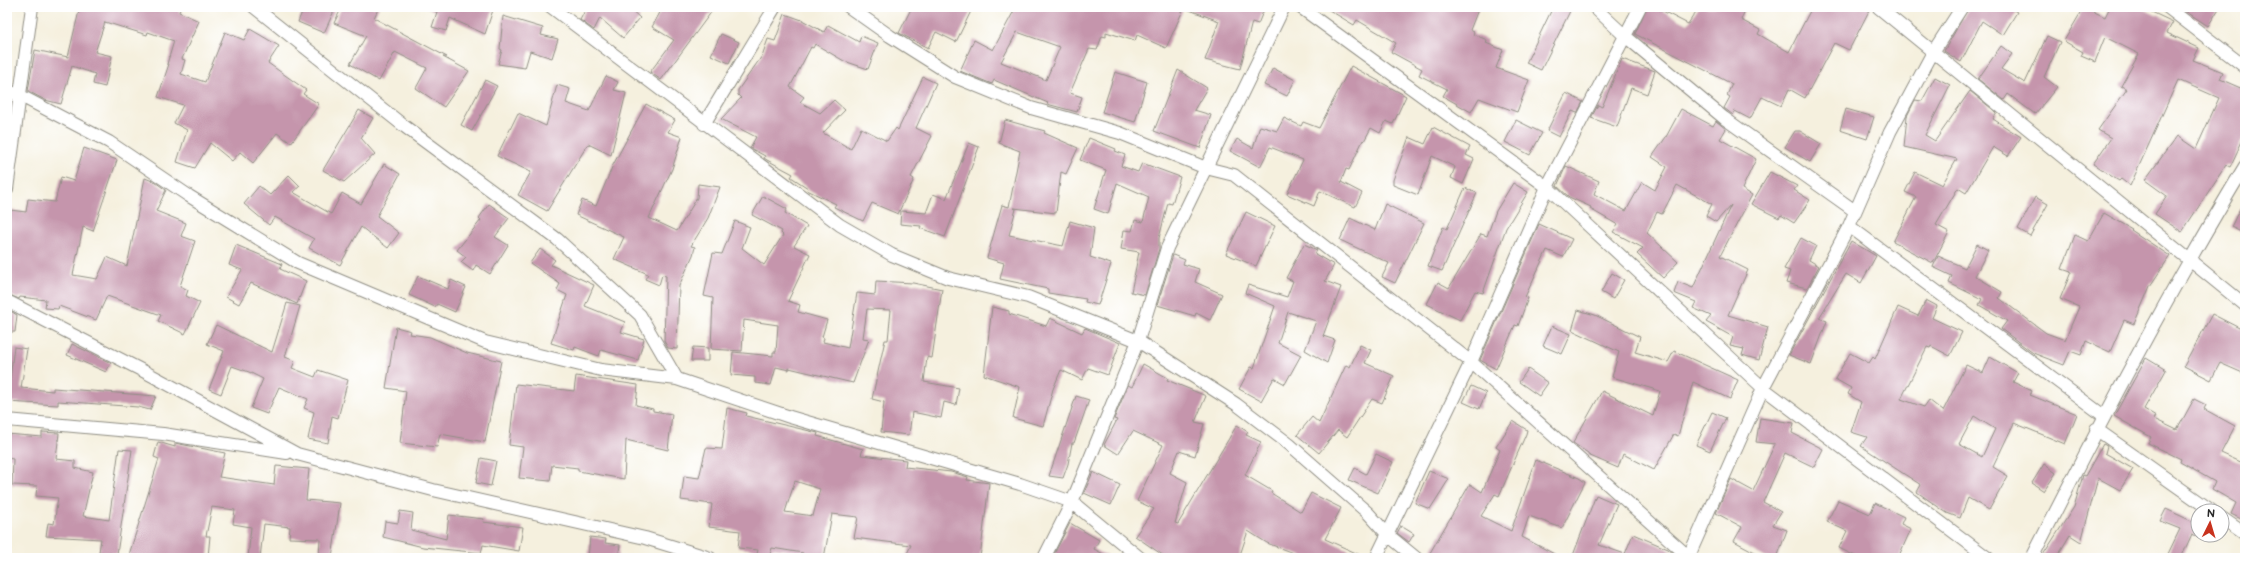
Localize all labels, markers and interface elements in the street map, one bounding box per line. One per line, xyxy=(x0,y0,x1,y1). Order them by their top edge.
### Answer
north arrow xyxy=(2190,503,2230,543)
text: N xyxy=(2206,507,2216,520)

